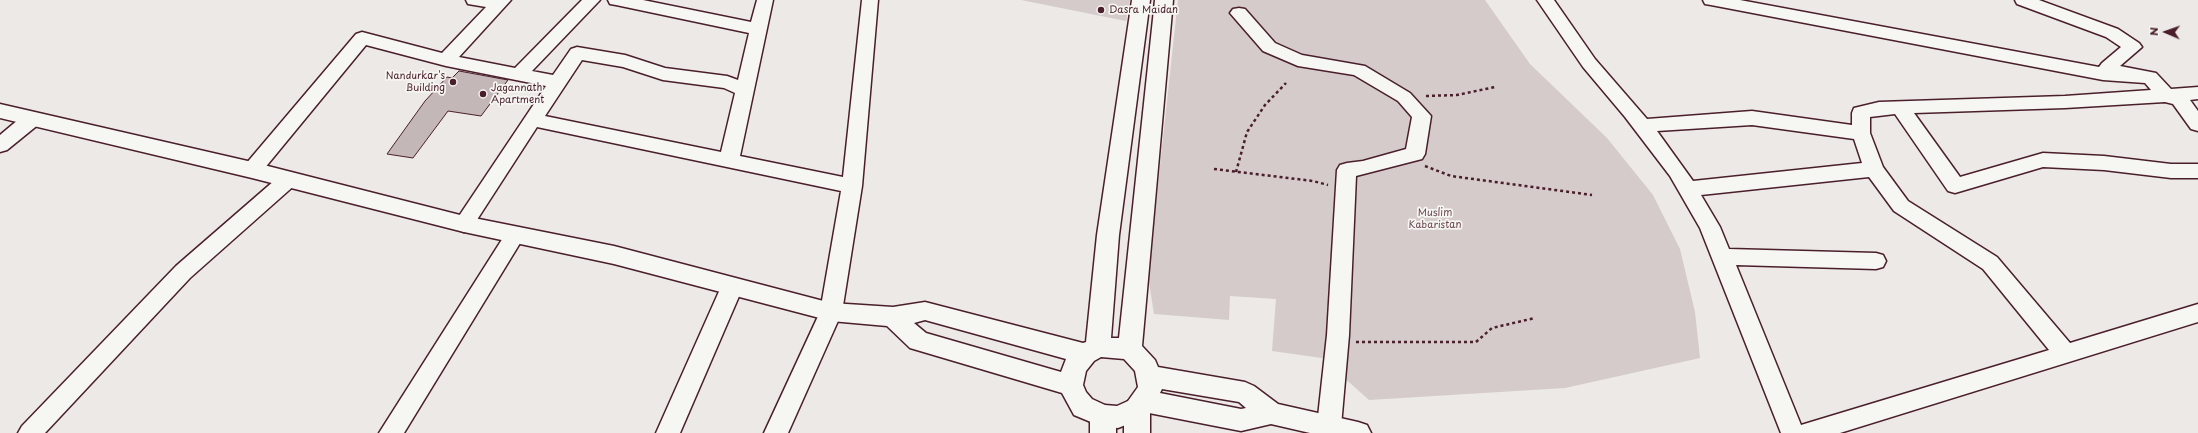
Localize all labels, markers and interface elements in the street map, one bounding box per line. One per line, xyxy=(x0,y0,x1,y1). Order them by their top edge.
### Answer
place label: Dasra Maidan xyxy=(1109,4,1178,16)
marker: Dasra Maidan xyxy=(1096,5,1106,15)
north arrow xyxy=(2146,12,2186,52)
text: N xyxy=(2145,27,2162,36)
place label: Nandurkar's Building xyxy=(386,70,445,94)
marker: Nandurkar's Building xyxy=(448,77,458,87)
place label: Jagannath Apartment xyxy=(491,82,544,106)
marker: Jagannath Apartment xyxy=(478,89,488,99)
park label: Muslim Kabaristan xyxy=(1408,207,1462,230)

